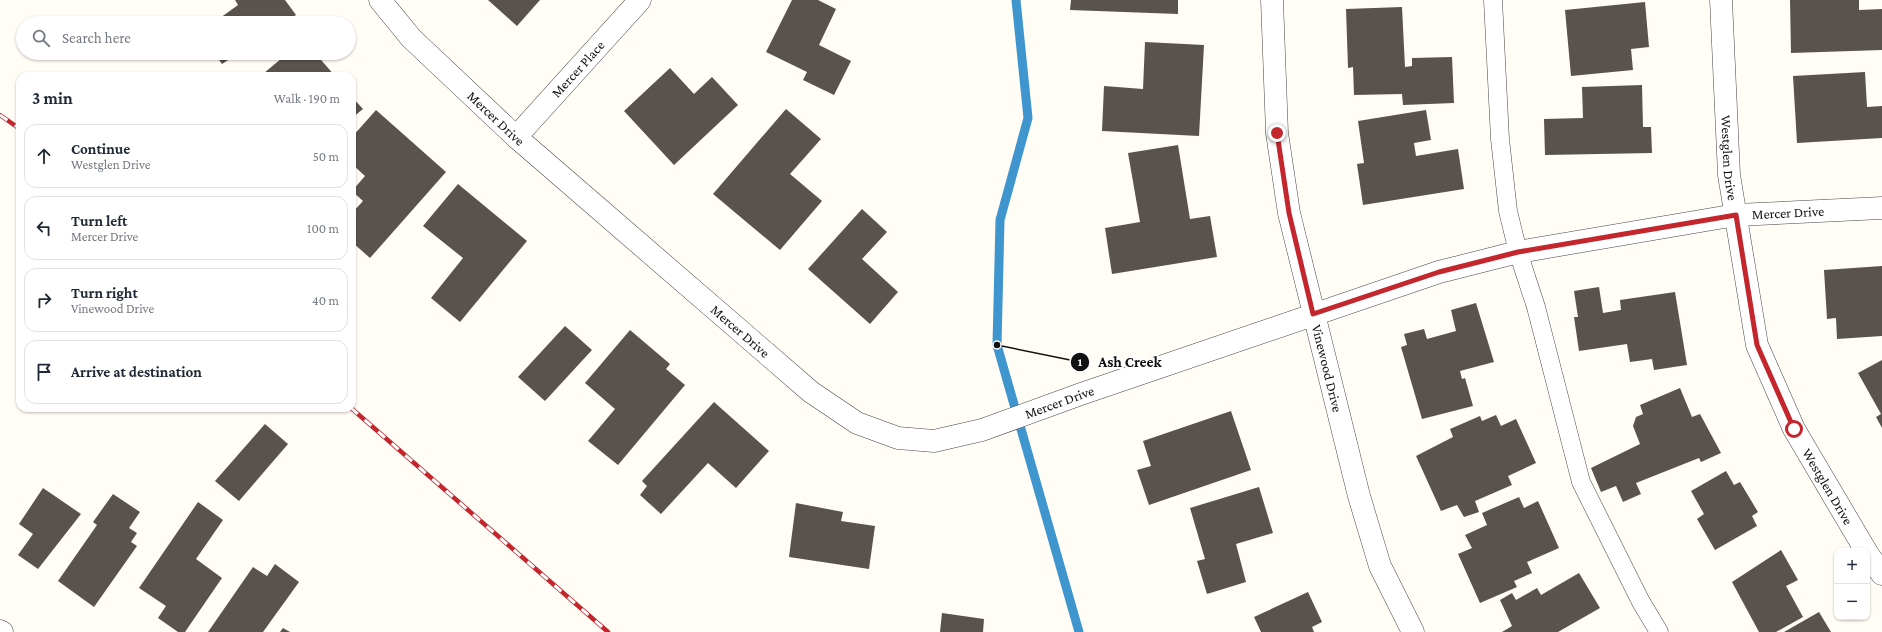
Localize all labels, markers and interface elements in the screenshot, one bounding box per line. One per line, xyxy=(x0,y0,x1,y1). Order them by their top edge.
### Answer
search box xyxy=(16,16,356,60)
icon: search xyxy=(30,27,52,49)
text: Search here xyxy=(62,30,131,46)
street label: Mercer Place xyxy=(548,37,608,101)
street label: Mercer Drive xyxy=(464,88,528,149)
text: 3 min xyxy=(32,89,73,108)
text: Walk · 190 m xyxy=(274,91,340,106)
street label: Westglen Drive xyxy=(1718,115,1741,202)
route end xyxy=(1268,124,1286,142)
text: Continue xyxy=(71,141,130,157)
icon: ahead xyxy=(33,145,55,167)
text: 50 m xyxy=(313,149,339,164)
text: Westglen Drive xyxy=(71,157,151,172)
street label: Mercer Drive xyxy=(1751,203,1825,222)
text: Turn left xyxy=(71,213,127,229)
icon: left xyxy=(33,217,55,239)
text: 100 m xyxy=(307,221,339,236)
text: Mercer Drive xyxy=(71,229,138,244)
text: Turn right xyxy=(71,285,138,301)
icon: right xyxy=(33,289,55,311)
text: 40 m xyxy=(312,293,339,308)
text: Vinewood Drive xyxy=(71,301,154,316)
street label: Mercer Drive xyxy=(708,301,773,361)
street label: Vinewood Drive xyxy=(1309,323,1346,414)
callout: Ash Creek xyxy=(1070,348,1169,375)
text: Ash Creek xyxy=(1097,354,1163,370)
text: 1 xyxy=(1078,355,1083,369)
icon: arrive xyxy=(33,361,55,383)
text: Arrive at destination xyxy=(71,364,202,380)
street label: Mercer Drive xyxy=(1022,382,1096,422)
route start xyxy=(1785,420,1803,438)
street label: Westglen Drive xyxy=(1799,445,1857,527)
map controls xyxy=(1834,548,1870,620)
button: + xyxy=(1834,548,1870,584)
button: − xyxy=(1834,584,1870,620)

